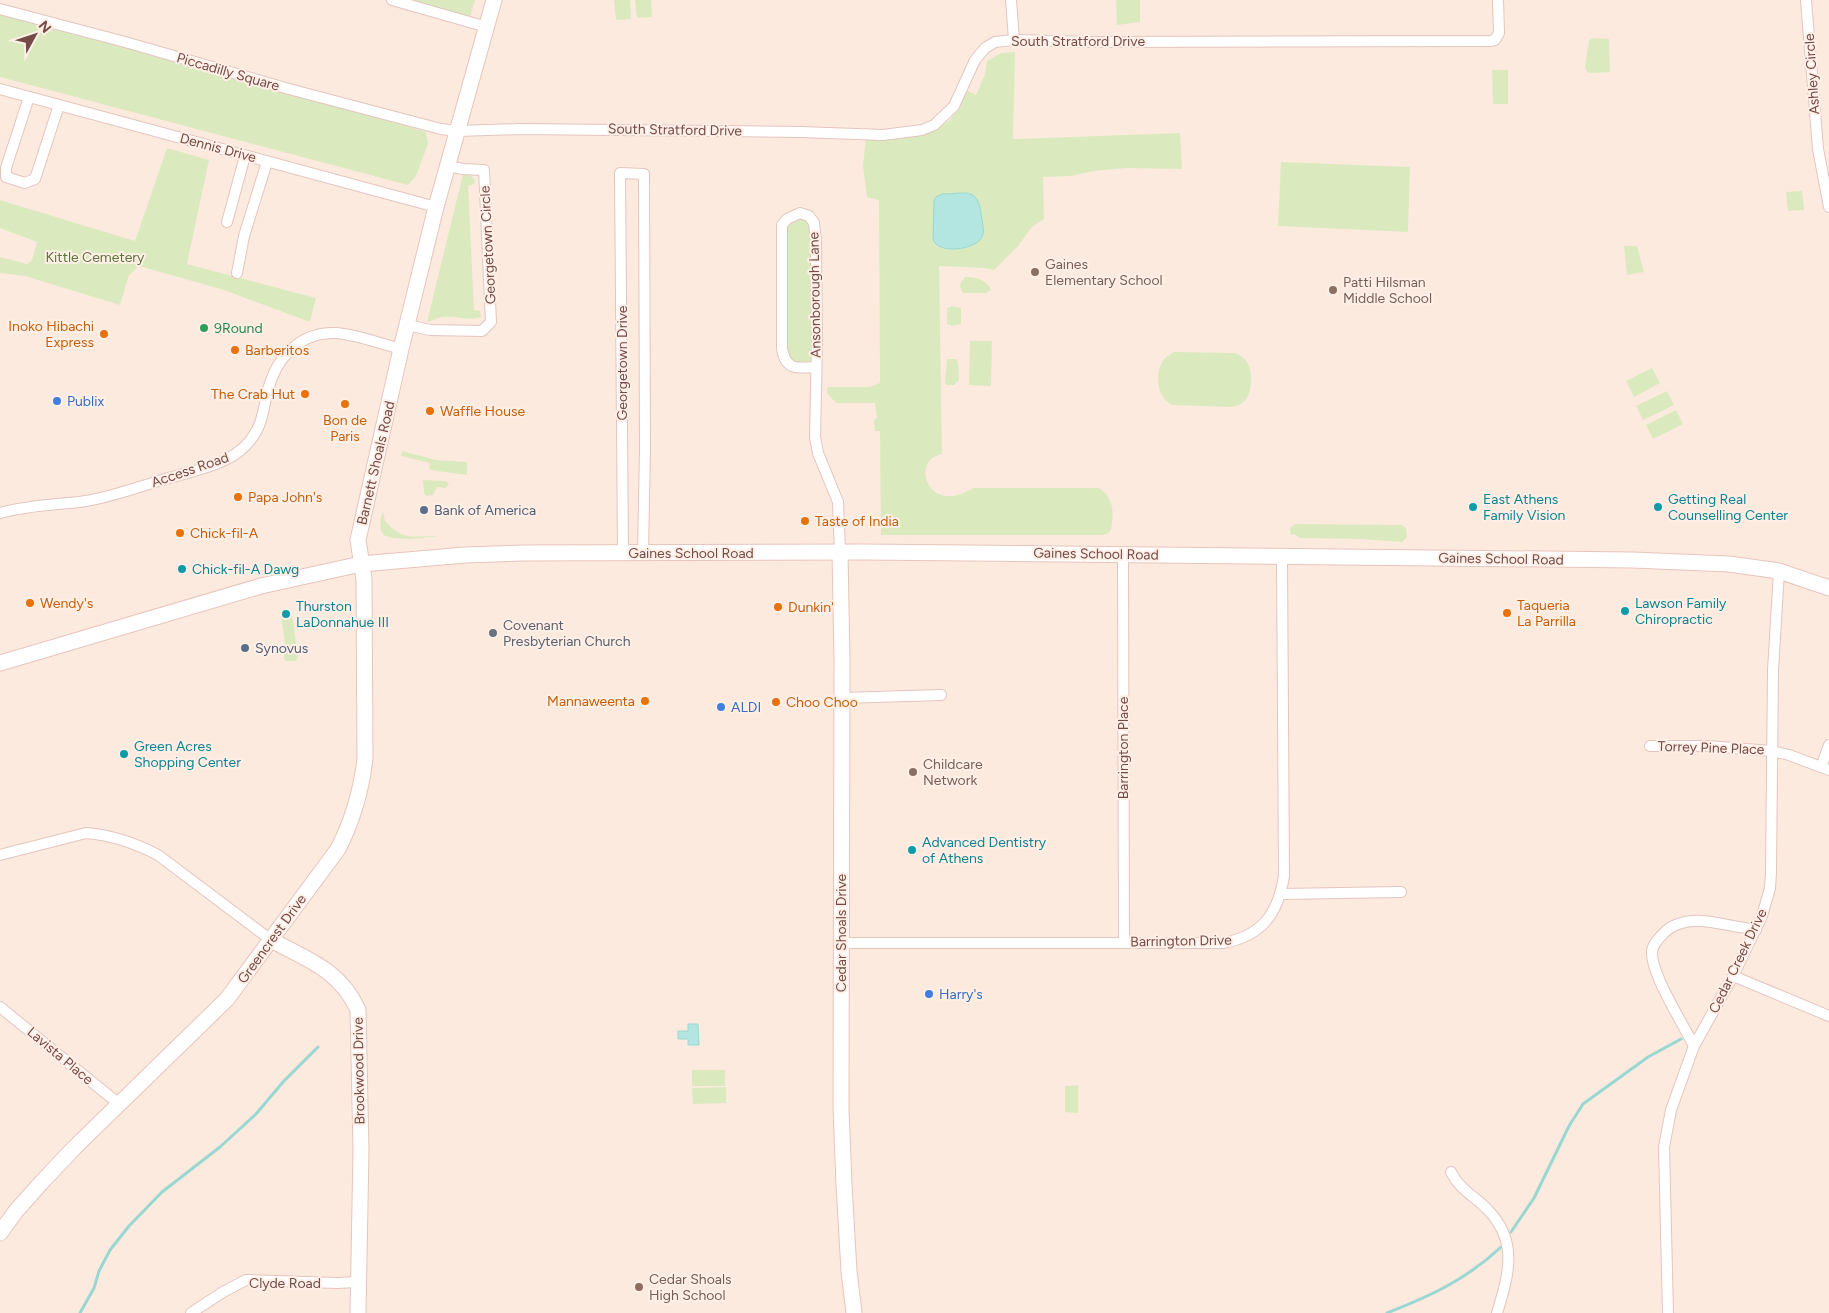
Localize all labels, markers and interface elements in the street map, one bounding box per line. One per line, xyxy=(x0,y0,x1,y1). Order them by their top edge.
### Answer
north arrow xyxy=(10,10,60,60)
text: N xyxy=(35,17,55,37)
street label: Ashley Circle xyxy=(1801,32,1823,115)
street label: South Stratford Drive xyxy=(1011,33,1145,50)
street label: Piccadilly Square xyxy=(175,49,282,95)
street label: South Stratford Drive xyxy=(608,120,743,140)
street label: Dennis Drive xyxy=(178,130,258,166)
street label: Georgetown Circle xyxy=(476,185,500,305)
street label: Ansonborough Lane xyxy=(805,231,825,358)
park label: Kittle Cemetery xyxy=(46,249,145,266)
place label: Gaines Elementary School xyxy=(1045,256,1163,289)
marker: Gaines Elementary School xyxy=(1029,266,1041,278)
place label: Patti Hilsman Middle School xyxy=(1343,274,1432,307)
marker: Patti Hilsman Middle School xyxy=(1327,284,1339,296)
street label: Georgetown Drive xyxy=(614,305,631,420)
place label: Inoko Hibachi Express xyxy=(8,318,94,351)
place label: 9Round xyxy=(214,320,263,337)
marker: 9Round xyxy=(198,322,210,334)
marker: Inoko Hibachi Express xyxy=(98,328,110,340)
place label: Barberitos xyxy=(245,342,309,359)
marker: Barberitos xyxy=(229,344,241,356)
place label: The Crab Hut xyxy=(211,386,295,403)
marker: The Crab Hut xyxy=(299,388,311,400)
place label: Publix xyxy=(67,393,104,410)
marker: Publix xyxy=(51,395,63,407)
marker: Bon de Paris xyxy=(339,398,351,410)
street label: Barnett Shoals Road xyxy=(353,399,399,527)
place label: Waffle House xyxy=(440,403,525,420)
marker: Waffle House xyxy=(424,405,436,417)
place label: Bon de Paris xyxy=(323,412,367,445)
street label: Access Road xyxy=(149,449,231,491)
place label: Papa John's xyxy=(248,489,322,506)
marker: Papa John's xyxy=(232,491,244,503)
place label: East Athens Family Vision xyxy=(1483,491,1566,524)
place label: Getting Real Counselling Center xyxy=(1668,491,1788,524)
marker: East Athens Family Vision xyxy=(1467,501,1479,513)
marker: Getting Real Counselling Center xyxy=(1652,501,1664,513)
place label: Bank of America xyxy=(434,502,536,519)
marker: Bank of America xyxy=(418,504,430,516)
place label: Taste of India xyxy=(815,513,899,530)
marker: Taste of India xyxy=(799,515,811,527)
place label: Chick-fil-A xyxy=(190,525,259,542)
marker: Chick-fil-A xyxy=(174,527,186,539)
street label: Gaines School Road xyxy=(1033,544,1159,564)
street label: Gaines School Road xyxy=(628,545,754,562)
street label: Gaines School Road xyxy=(1438,549,1564,569)
place label: Chick-fil-A Dawg xyxy=(192,561,299,578)
marker: Chick-fil-A Dawg xyxy=(176,563,188,575)
place label: Wendy's xyxy=(40,595,93,612)
place label: Lawson Family Chiropractic xyxy=(1635,595,1727,628)
marker: Wendy's xyxy=(24,597,36,609)
place label: Taqueria La Parrilla xyxy=(1517,597,1576,630)
place label: Thurston LaDonnahue III xyxy=(296,598,389,631)
place label: Dunkin' xyxy=(788,599,834,616)
marker: Dunkin' xyxy=(772,601,784,613)
marker: Lawson Family Chiropractic xyxy=(1619,605,1631,617)
marker: Taqueria La Parrilla xyxy=(1501,607,1513,619)
marker: Thurston LaDonnahue III xyxy=(280,608,292,620)
place label: Covenant Presbyterian Church xyxy=(503,617,631,650)
marker: Covenant Presbyterian Church xyxy=(487,627,499,639)
place label: Synovus xyxy=(255,640,308,657)
marker: Synovus xyxy=(239,642,251,654)
place label: Mannaweenta xyxy=(547,693,635,710)
place label: Choo Choo xyxy=(786,694,858,711)
marker: Mannaweenta xyxy=(639,695,651,707)
marker: Choo Choo xyxy=(770,696,782,708)
street label: Barrington Place xyxy=(1115,696,1132,799)
place label: ALDI xyxy=(731,699,761,716)
marker: ALDI xyxy=(715,701,727,713)
place label: Green Acres Shopping Center xyxy=(134,738,241,771)
street label: Torrey Pine Place xyxy=(1657,738,1765,758)
marker: Green Acres Shopping Center xyxy=(118,748,130,760)
place label: Childcare Network xyxy=(923,756,983,789)
marker: Childcare Network xyxy=(907,766,919,778)
place label: Advanced Dentistry of Athens xyxy=(922,834,1047,867)
marker: Advanced Dentistry of Athens xyxy=(906,844,918,856)
street label: Cedar Shoals Drive xyxy=(833,873,850,992)
street label: Greencrest Drive xyxy=(234,891,310,987)
street label: Cedar Creek Drive xyxy=(1705,906,1771,1016)
street label: Barrington Drive xyxy=(1130,932,1232,950)
place label: Harry's xyxy=(939,986,983,1003)
marker: Harry's xyxy=(923,988,935,1000)
street label: Brookwood Drive xyxy=(350,1017,368,1125)
street label: Lavista Place xyxy=(24,1024,97,1089)
place label: Cedar Shoals High School xyxy=(649,1271,732,1304)
street label: Clyde Road xyxy=(249,1275,321,1292)
marker: Cedar Shoals High School xyxy=(633,1281,645,1293)

